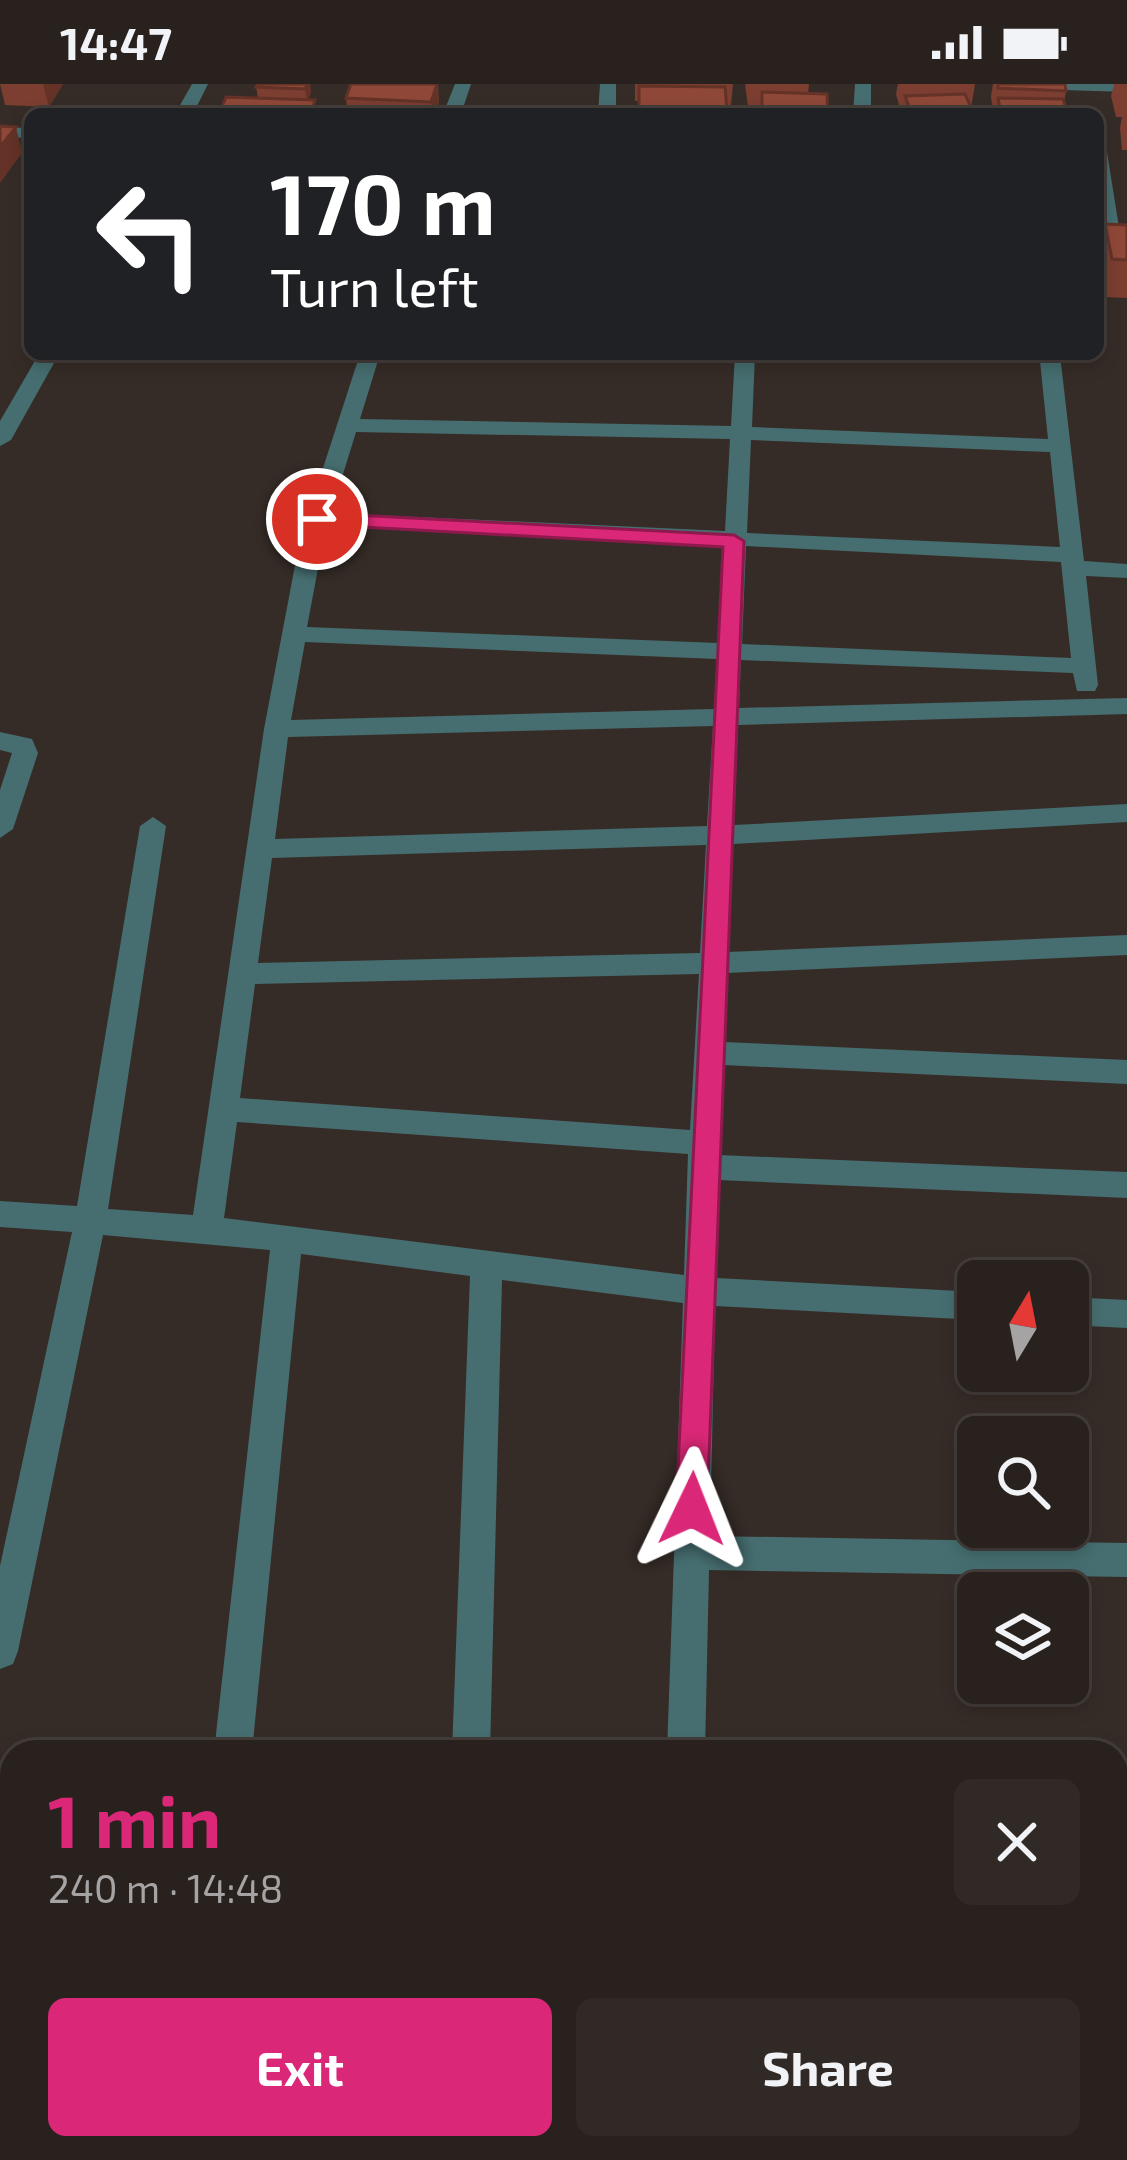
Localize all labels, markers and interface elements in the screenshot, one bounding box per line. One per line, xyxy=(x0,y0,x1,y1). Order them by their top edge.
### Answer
text: 14:47 xyxy=(60,15,172,69)
text: 170 m xyxy=(270,151,496,252)
icon: left xyxy=(72,156,228,312)
text: Turn left xyxy=(270,253,479,318)
pin xyxy=(266,468,368,570)
icon: arrive xyxy=(284,486,350,552)
north arrow xyxy=(957,1260,1089,1392)
map controls xyxy=(957,1260,1089,1704)
button: search xyxy=(957,1416,1089,1548)
position arrow xyxy=(629,1446,755,1572)
button: layers xyxy=(957,1572,1089,1704)
text: 1 min xyxy=(48,1776,221,1862)
button: close xyxy=(954,1779,1080,1905)
text: 240 m · 14:48 xyxy=(48,1864,283,1911)
button: Exit xyxy=(48,1998,552,2136)
button: Share xyxy=(576,1998,1080,2136)

